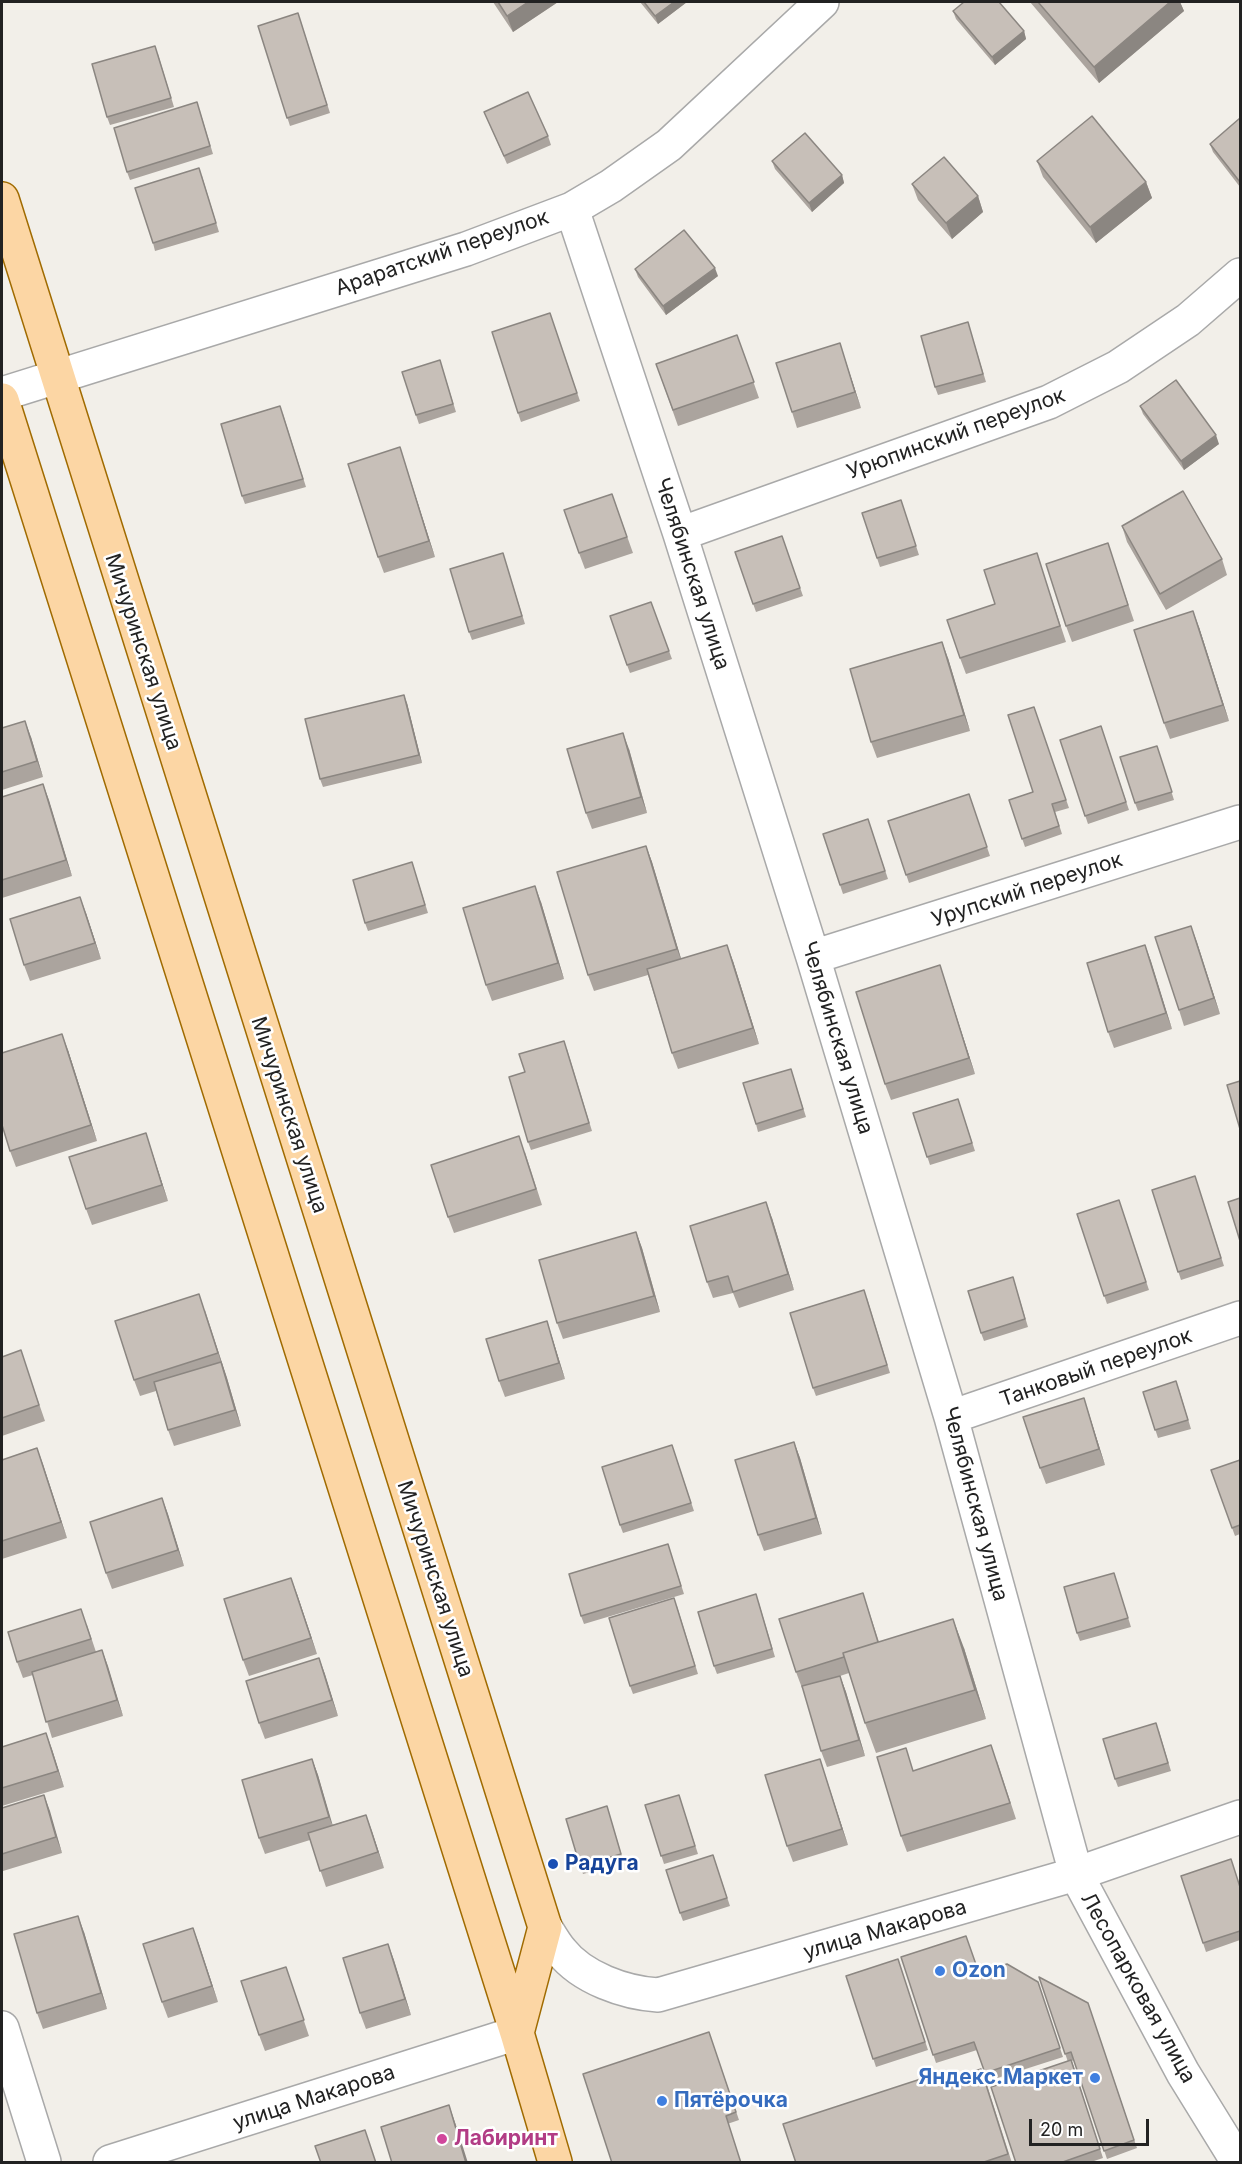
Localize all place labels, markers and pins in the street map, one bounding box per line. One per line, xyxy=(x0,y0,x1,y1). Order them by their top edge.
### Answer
place label: Радуга xyxy=(565,1851,639,1877)
marker: Радуга xyxy=(546,1857,560,1871)
place label: Ozon xyxy=(952,1958,1006,1984)
marker: Ozon xyxy=(933,1964,947,1978)
place label: Яндекс.Маркет xyxy=(918,2065,1083,2091)
marker: Яндекс.Маркет xyxy=(1088,2071,1102,2085)
place label: Пятёрочка xyxy=(674,2088,788,2114)
marker: Пятёрочка xyxy=(655,2094,669,2108)
place label: Лабиринт xyxy=(454,2126,558,2152)
marker: Лабиринт xyxy=(435,2132,449,2146)

